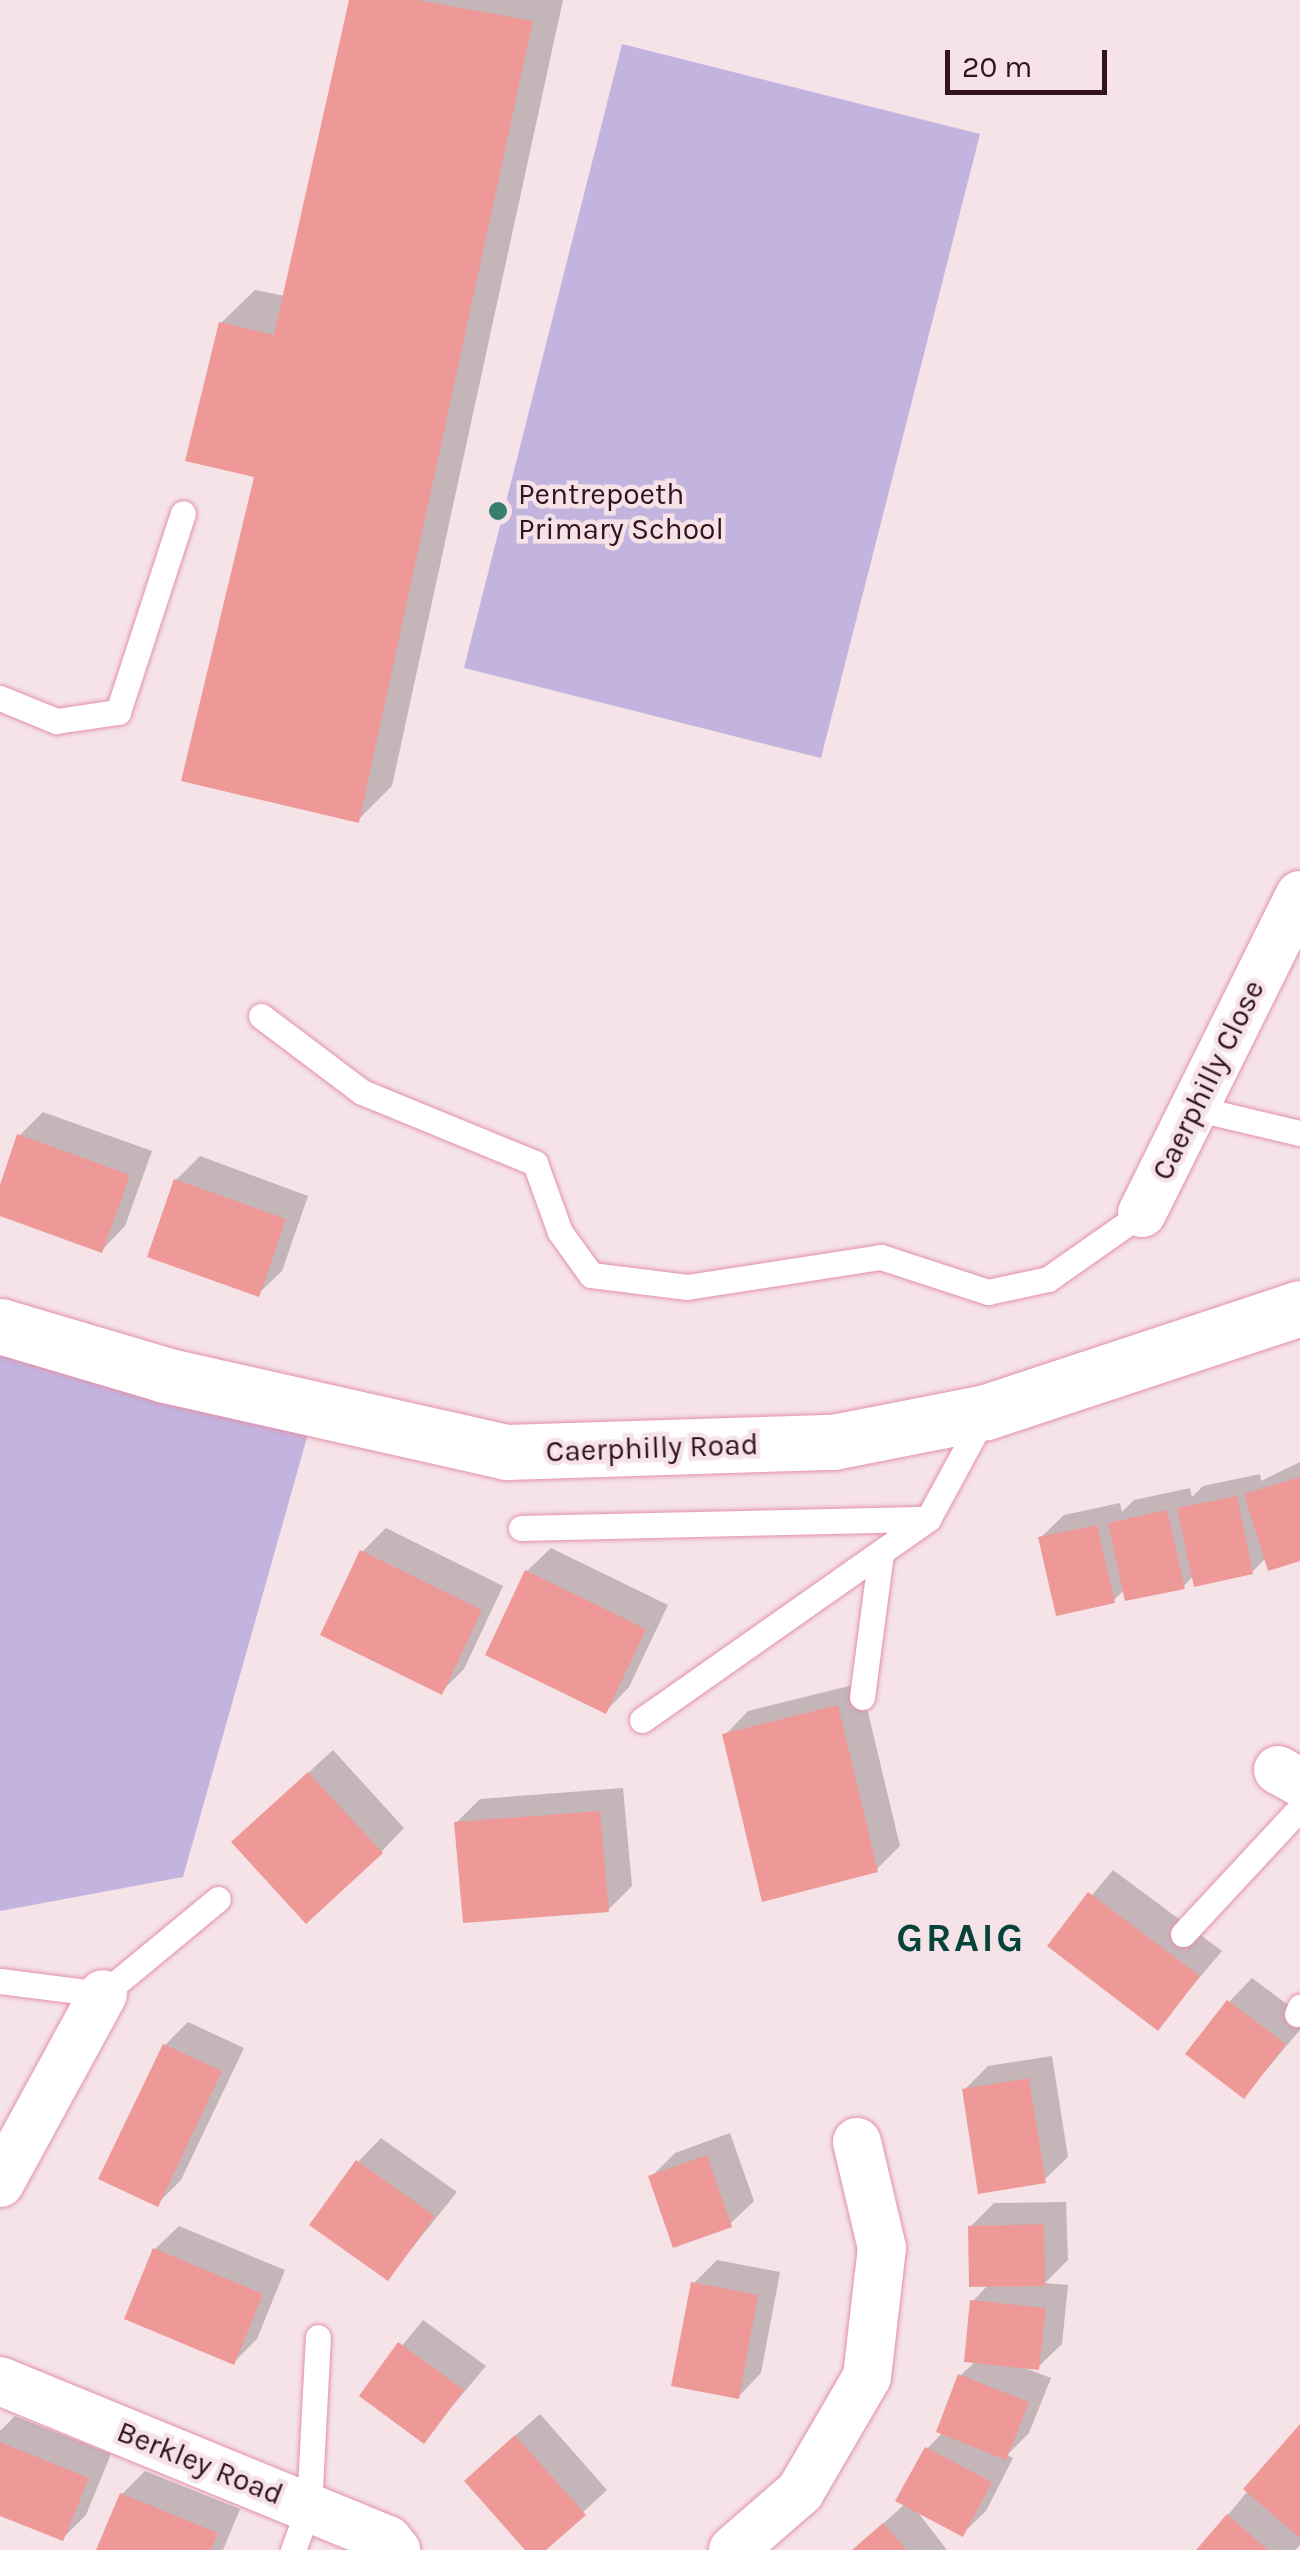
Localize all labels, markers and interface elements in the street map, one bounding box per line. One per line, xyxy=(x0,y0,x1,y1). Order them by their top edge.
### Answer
scale bar xyxy=(950,30,1112,92)
text: 20 m xyxy=(962,49,1032,85)
place label: Pentrepoeth Primary School xyxy=(518,476,724,546)
marker: Pentrepoeth Primary School xyxy=(487,500,509,522)
street label: Caerphilly Close xyxy=(1144,974,1272,1186)
street label: Caerphilly Road xyxy=(545,1426,759,1470)
district label: GRAIG xyxy=(896,1914,1026,1962)
street label: Berkley Road xyxy=(112,2413,288,2513)

